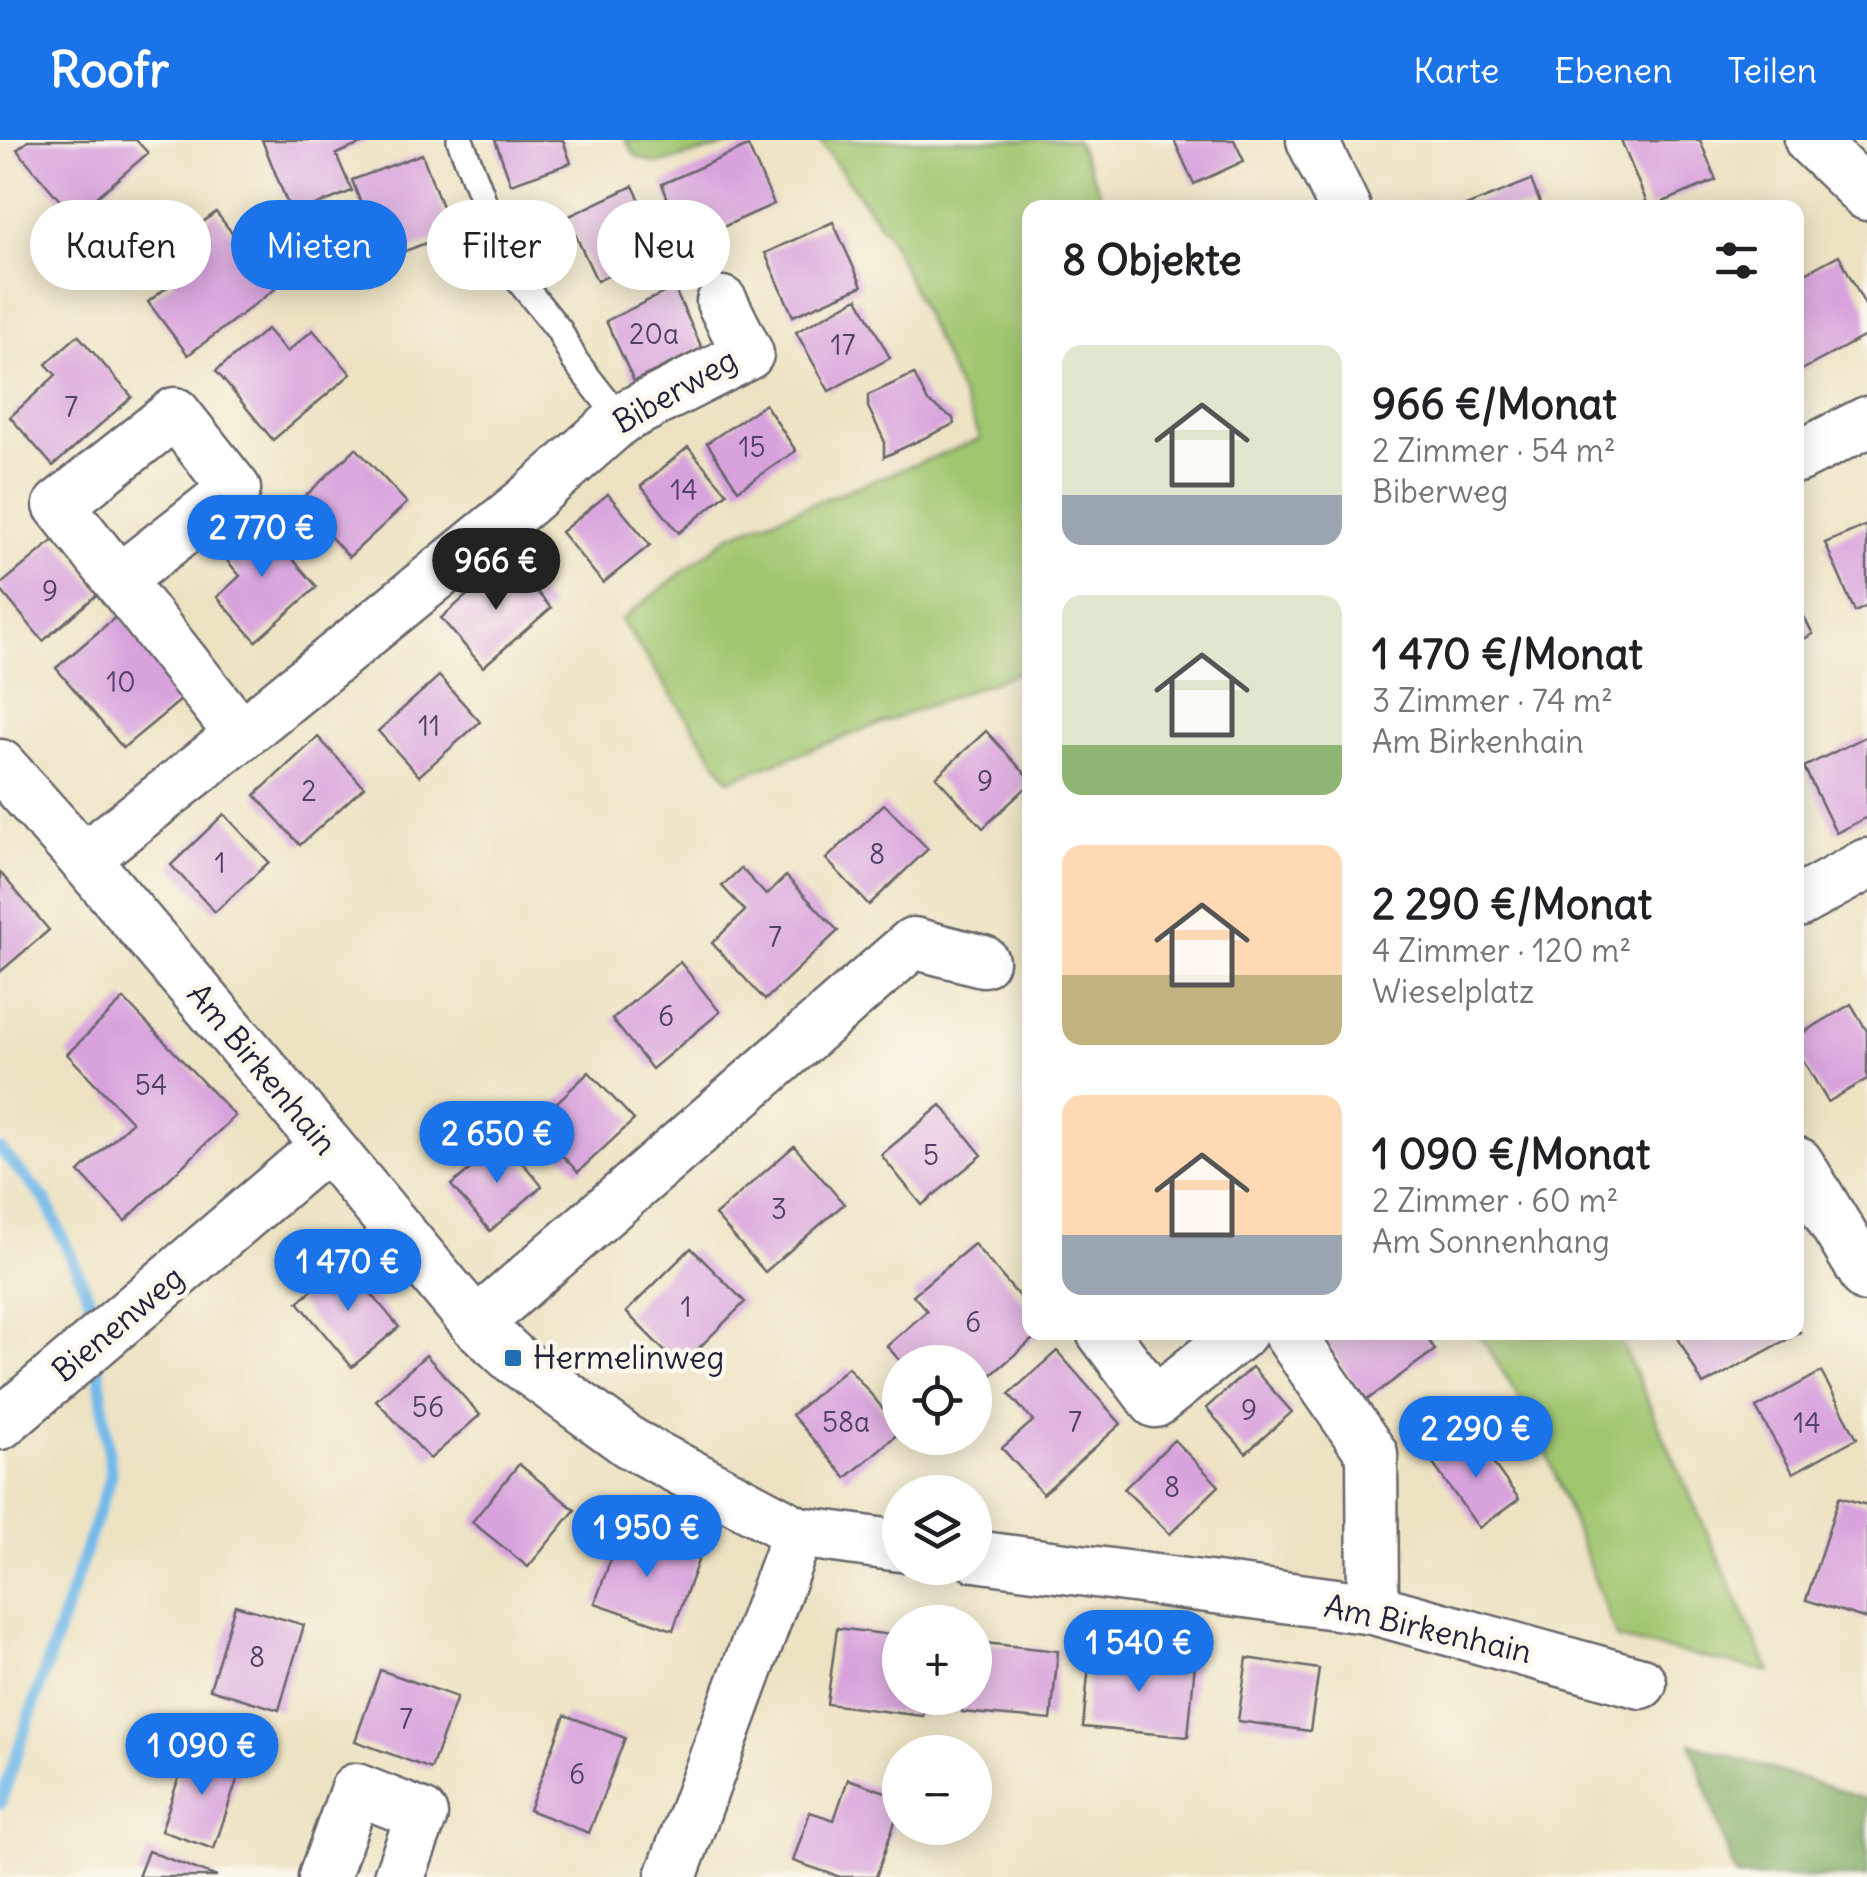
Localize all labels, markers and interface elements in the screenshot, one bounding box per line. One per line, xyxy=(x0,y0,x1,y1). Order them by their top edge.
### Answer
text: Roofr xyxy=(50,40,169,100)
text: Karte xyxy=(1413,48,1499,92)
text: Ebenen xyxy=(1554,48,1672,92)
text: Teilen xyxy=(1727,48,1817,92)
chip: Kaufen xyxy=(30,200,211,290)
chip: Mieten xyxy=(231,200,407,290)
chip: Filter xyxy=(427,200,577,290)
chip: Neu xyxy=(597,200,730,290)
icon: filters xyxy=(1709,233,1764,288)
text: 8 Objekte xyxy=(1062,234,1242,286)
house number: 20a xyxy=(629,316,679,352)
house number: 17 xyxy=(831,327,856,363)
street label: Biberweg xyxy=(605,339,744,442)
text: 966 €/Monat xyxy=(1372,378,1617,430)
icon: home xyxy=(1142,385,1262,505)
house number: 7 xyxy=(64,389,78,425)
house number: 15 xyxy=(738,429,766,465)
text: 2 Zimmer · 54 m² xyxy=(1372,430,1616,471)
text: Biberweg xyxy=(1372,471,1508,512)
house number: 14 xyxy=(670,472,698,508)
pin: 2 770 € xyxy=(170,495,354,580)
text: 2 770 € xyxy=(209,507,315,548)
pin: 966 € xyxy=(426,528,566,613)
text: 966 € xyxy=(454,540,538,581)
house number: 9 xyxy=(42,573,58,609)
text: 1 470 €/Monat xyxy=(1372,628,1643,680)
icon: home xyxy=(1142,635,1262,755)
house number: 10 xyxy=(106,664,136,700)
text: 3 Zimmer · 74 m² xyxy=(1372,680,1613,721)
house number: 11 xyxy=(418,708,440,744)
text: Am Birkenhain xyxy=(1372,721,1584,762)
house number: 9 xyxy=(977,763,993,799)
house number: 2 xyxy=(301,773,317,809)
house number: 8 xyxy=(869,836,885,872)
house number: 1 xyxy=(214,845,226,881)
text: 2 290 €/Monat xyxy=(1372,878,1652,930)
icon: home xyxy=(1142,885,1262,1005)
house number: 7 xyxy=(768,919,782,955)
text: 4 Zimmer · 120 m² xyxy=(1372,930,1631,971)
text: Wieselplatz xyxy=(1372,971,1534,1012)
street label: Am Birkenhain xyxy=(179,974,346,1163)
house number: 6 xyxy=(658,998,674,1034)
house number: 54 xyxy=(135,1067,167,1103)
pin: 2 650 € xyxy=(405,1101,589,1186)
text: 2 650 € xyxy=(441,1113,553,1154)
text: 1 090 €/Monat xyxy=(1372,1128,1650,1180)
icon: home xyxy=(1142,1135,1262,1255)
house number: 5 xyxy=(923,1137,939,1173)
text: 2 Zimmer · 60 m² xyxy=(1372,1180,1618,1221)
house number: 3 xyxy=(771,1191,787,1227)
text: Am Sonnenhang xyxy=(1372,1221,1610,1262)
pin: 1 470 € xyxy=(256,1229,440,1314)
text: 1 470 € xyxy=(296,1241,400,1282)
street label: Bienenweg xyxy=(43,1257,192,1391)
house number: 1 xyxy=(680,1289,692,1325)
house number: 6 xyxy=(965,1304,981,1340)
place label: Hermelinweg xyxy=(533,1337,724,1378)
map controls xyxy=(882,1345,992,1845)
button: locate xyxy=(882,1345,992,1455)
marker: Hermelinweg xyxy=(502,1347,524,1369)
house number: 56 xyxy=(412,1389,444,1425)
house number: 9 xyxy=(1241,1392,1257,1428)
pin: 2 290 € xyxy=(1384,1396,1568,1481)
house number: 58a xyxy=(822,1404,870,1440)
house number: 7 xyxy=(1068,1404,1082,1440)
house number: 14 xyxy=(1793,1405,1821,1441)
text: 2 290 € xyxy=(1421,1408,1531,1449)
house number: 8 xyxy=(1164,1469,1180,1505)
button: layers xyxy=(882,1475,992,1585)
pin: 1 950 € xyxy=(555,1495,739,1580)
text: 1 950 € xyxy=(594,1507,700,1548)
street label: Am Birkenhain xyxy=(1320,1585,1536,1672)
button: + xyxy=(882,1605,992,1715)
pin: 1 540 € xyxy=(1047,1610,1231,1695)
text: 1 540 € xyxy=(1086,1622,1192,1663)
house number: 8 xyxy=(249,1639,265,1675)
house number: 7 xyxy=(399,1701,413,1737)
pin: 1 090 € xyxy=(110,1713,294,1798)
text: 1 090 € xyxy=(147,1725,257,1766)
button: − xyxy=(882,1735,992,1845)
house number: 6 xyxy=(569,1756,585,1792)

